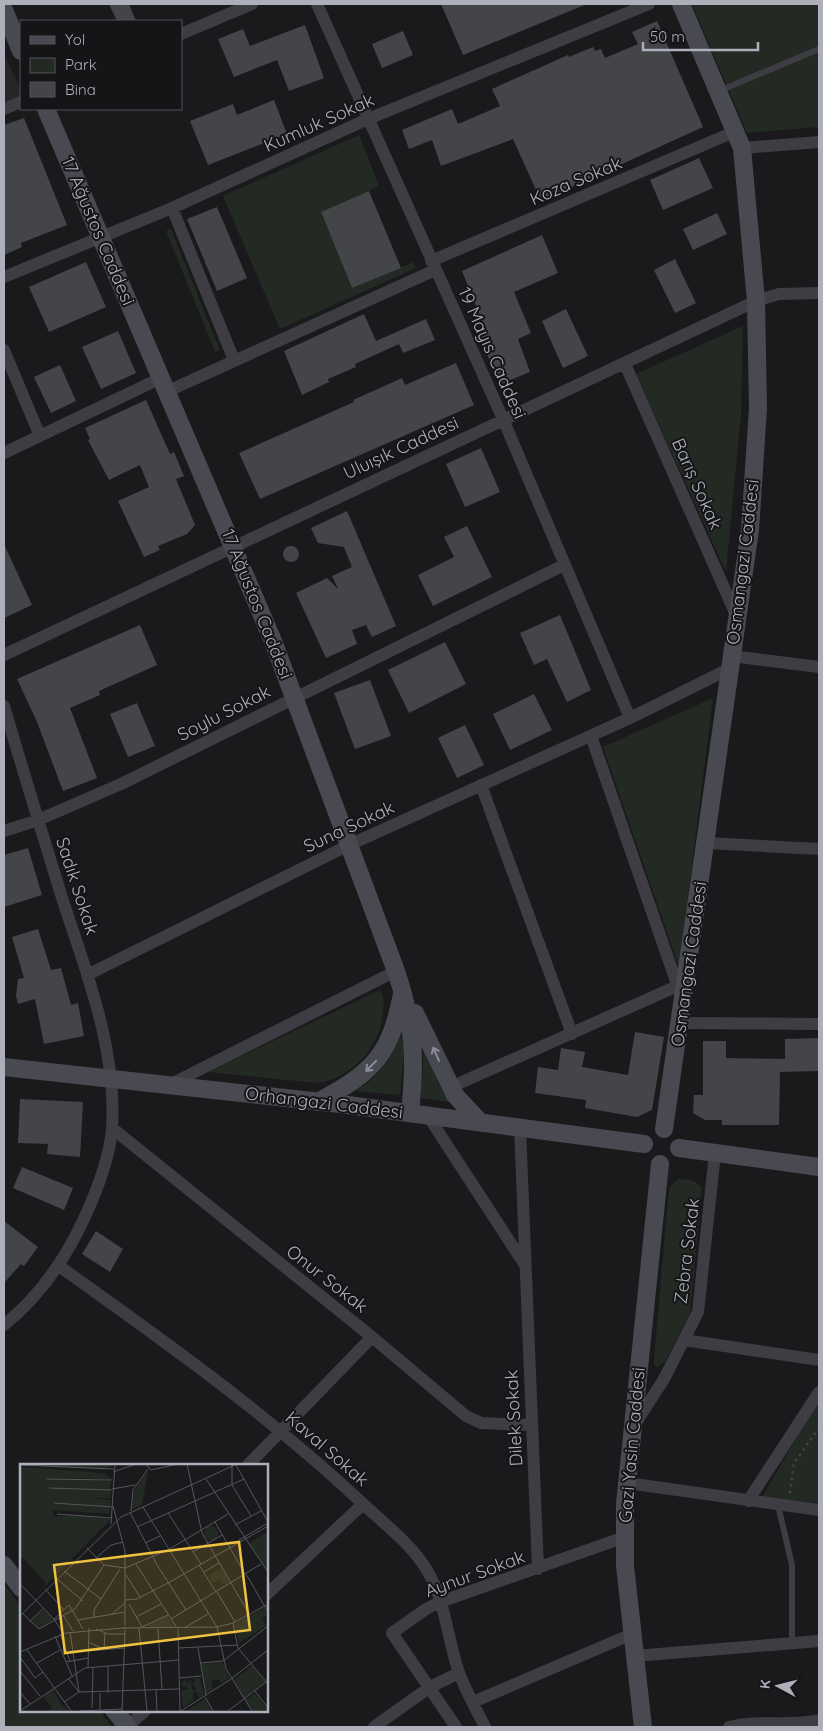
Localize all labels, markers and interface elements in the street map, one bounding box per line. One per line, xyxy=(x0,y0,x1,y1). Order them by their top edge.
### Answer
legend xyxy=(20,20,182,110)
scale bar xyxy=(643,20,758,52)
text: 50 m xyxy=(650,27,685,46)
text: Yol xyxy=(65,30,85,49)
text: Park xyxy=(65,55,97,74)
text: Bina xyxy=(65,80,96,99)
street label: Kumluk Sokak xyxy=(260,88,378,157)
street label: Koza Sokak xyxy=(526,151,625,210)
street label: 17 Ağustos Caddesi xyxy=(57,153,140,309)
street label: 19 Mayıs Caddesi xyxy=(453,283,532,422)
street label: Uluışık Caddesi xyxy=(339,411,462,484)
street label: Barış Sokak xyxy=(667,434,728,533)
street label: Osmangazi Caddesi xyxy=(721,478,764,646)
street label: 17 Ağustos Caddesi xyxy=(217,526,298,682)
street label: Soylu Sokak xyxy=(173,679,274,746)
street label: Suna Sokak xyxy=(300,795,398,858)
street label: Sadık Sokak xyxy=(51,834,104,938)
street label: Osmangazi Caddesi xyxy=(666,880,711,1048)
one-way arrow xyxy=(430,1047,440,1062)
one-way arrow xyxy=(365,1060,377,1073)
street label: Orhangazi Caddesi xyxy=(244,1081,404,1124)
street label: Zebra Sokak xyxy=(669,1197,704,1305)
street label: Onur Sokak xyxy=(282,1240,373,1318)
street label: Gazi Yasin Caddesi xyxy=(613,1366,650,1524)
street label: Dilek Sokak xyxy=(499,1369,528,1467)
street label: Kaval Sokak xyxy=(281,1406,374,1491)
inset map xyxy=(20,1464,268,1711)
street label: Aynur Sokak xyxy=(422,1545,528,1602)
north arrow xyxy=(753,1661,803,1711)
text: K xyxy=(756,1679,775,1690)

